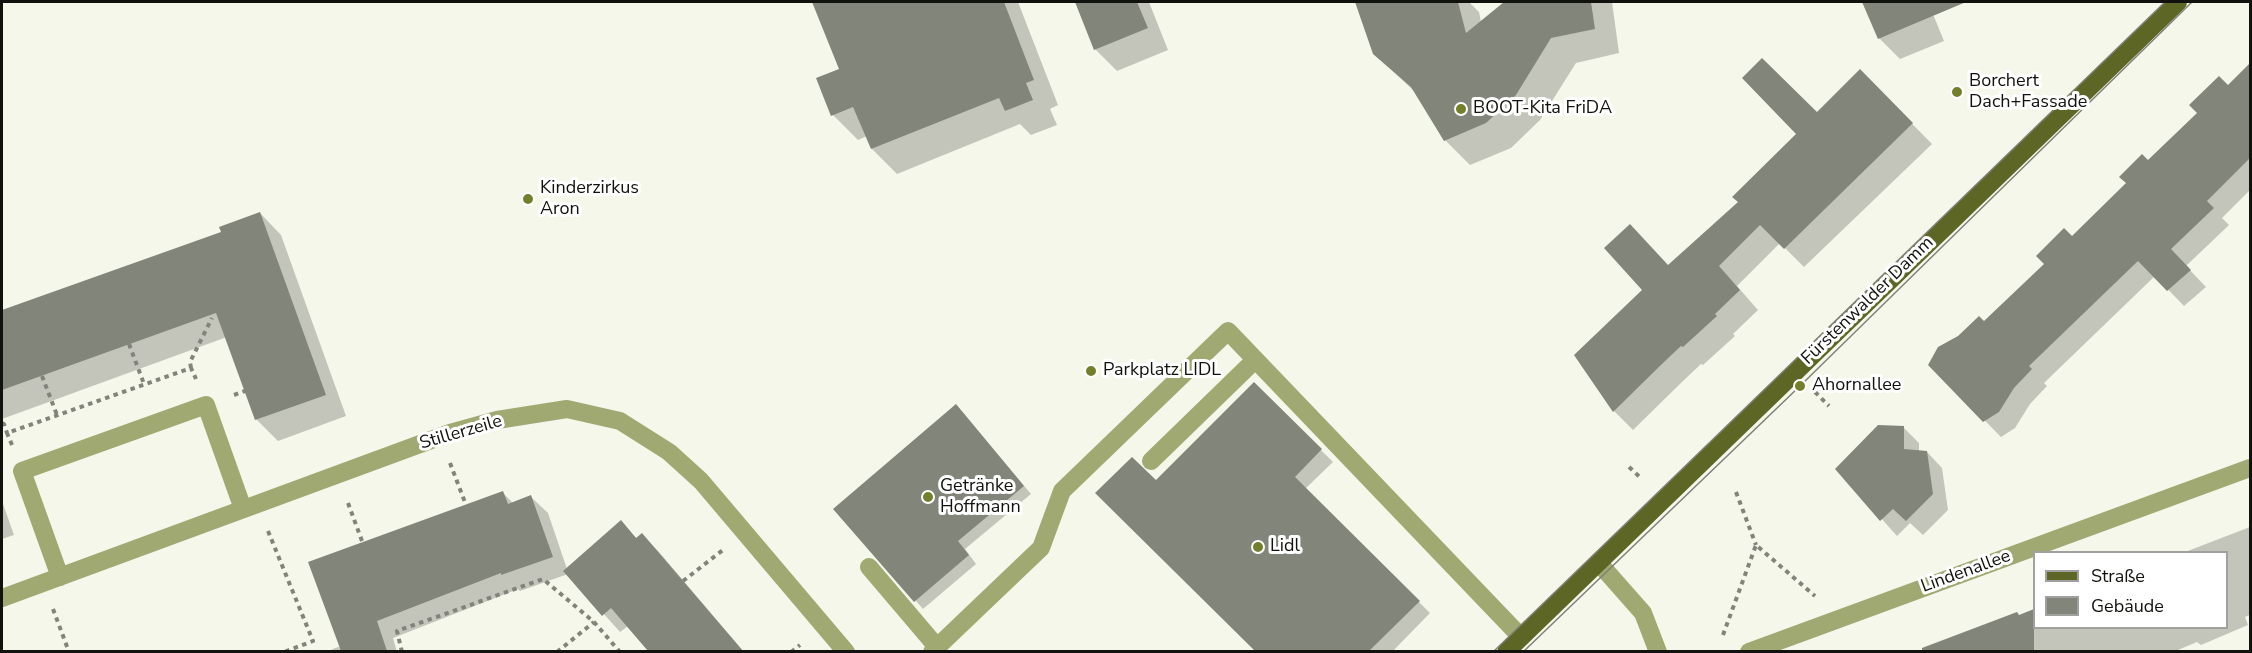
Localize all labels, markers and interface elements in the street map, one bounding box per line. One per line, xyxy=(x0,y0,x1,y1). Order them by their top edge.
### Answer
place label: Borchert Dach+Fassade xyxy=(1969,71,2087,113)
marker: Borchert Dach+Fassade xyxy=(1950,85,1964,99)
place label: BOOT-Kita FriDA xyxy=(1473,98,1612,120)
marker: BOOT-Kita FriDA xyxy=(1454,102,1468,116)
place label: Kinderzirkus Aron xyxy=(540,178,639,220)
marker: Kinderzirkus Aron xyxy=(521,192,535,206)
street label: Fürstenwalder Damm xyxy=(1797,232,1939,370)
place label: Parkplatz LIDL xyxy=(1103,360,1221,382)
marker: Parkplatz LIDL xyxy=(1084,364,1098,378)
place label: Ahornallee xyxy=(1812,375,1901,397)
marker: Ahornallee xyxy=(1793,379,1807,393)
street label: Stillerzeile xyxy=(417,411,505,455)
place label: Getränke Hoffmann xyxy=(940,476,1021,518)
marker: Getränke Hoffmann xyxy=(921,490,935,504)
place label: Lidl xyxy=(1270,536,1300,558)
marker: Lidl xyxy=(1251,540,1265,554)
street label: Lindenallee xyxy=(1918,546,2014,598)
legend xyxy=(2033,551,2228,629)
text: Straße xyxy=(2091,564,2145,588)
text: Gebäude xyxy=(2091,594,2164,618)

